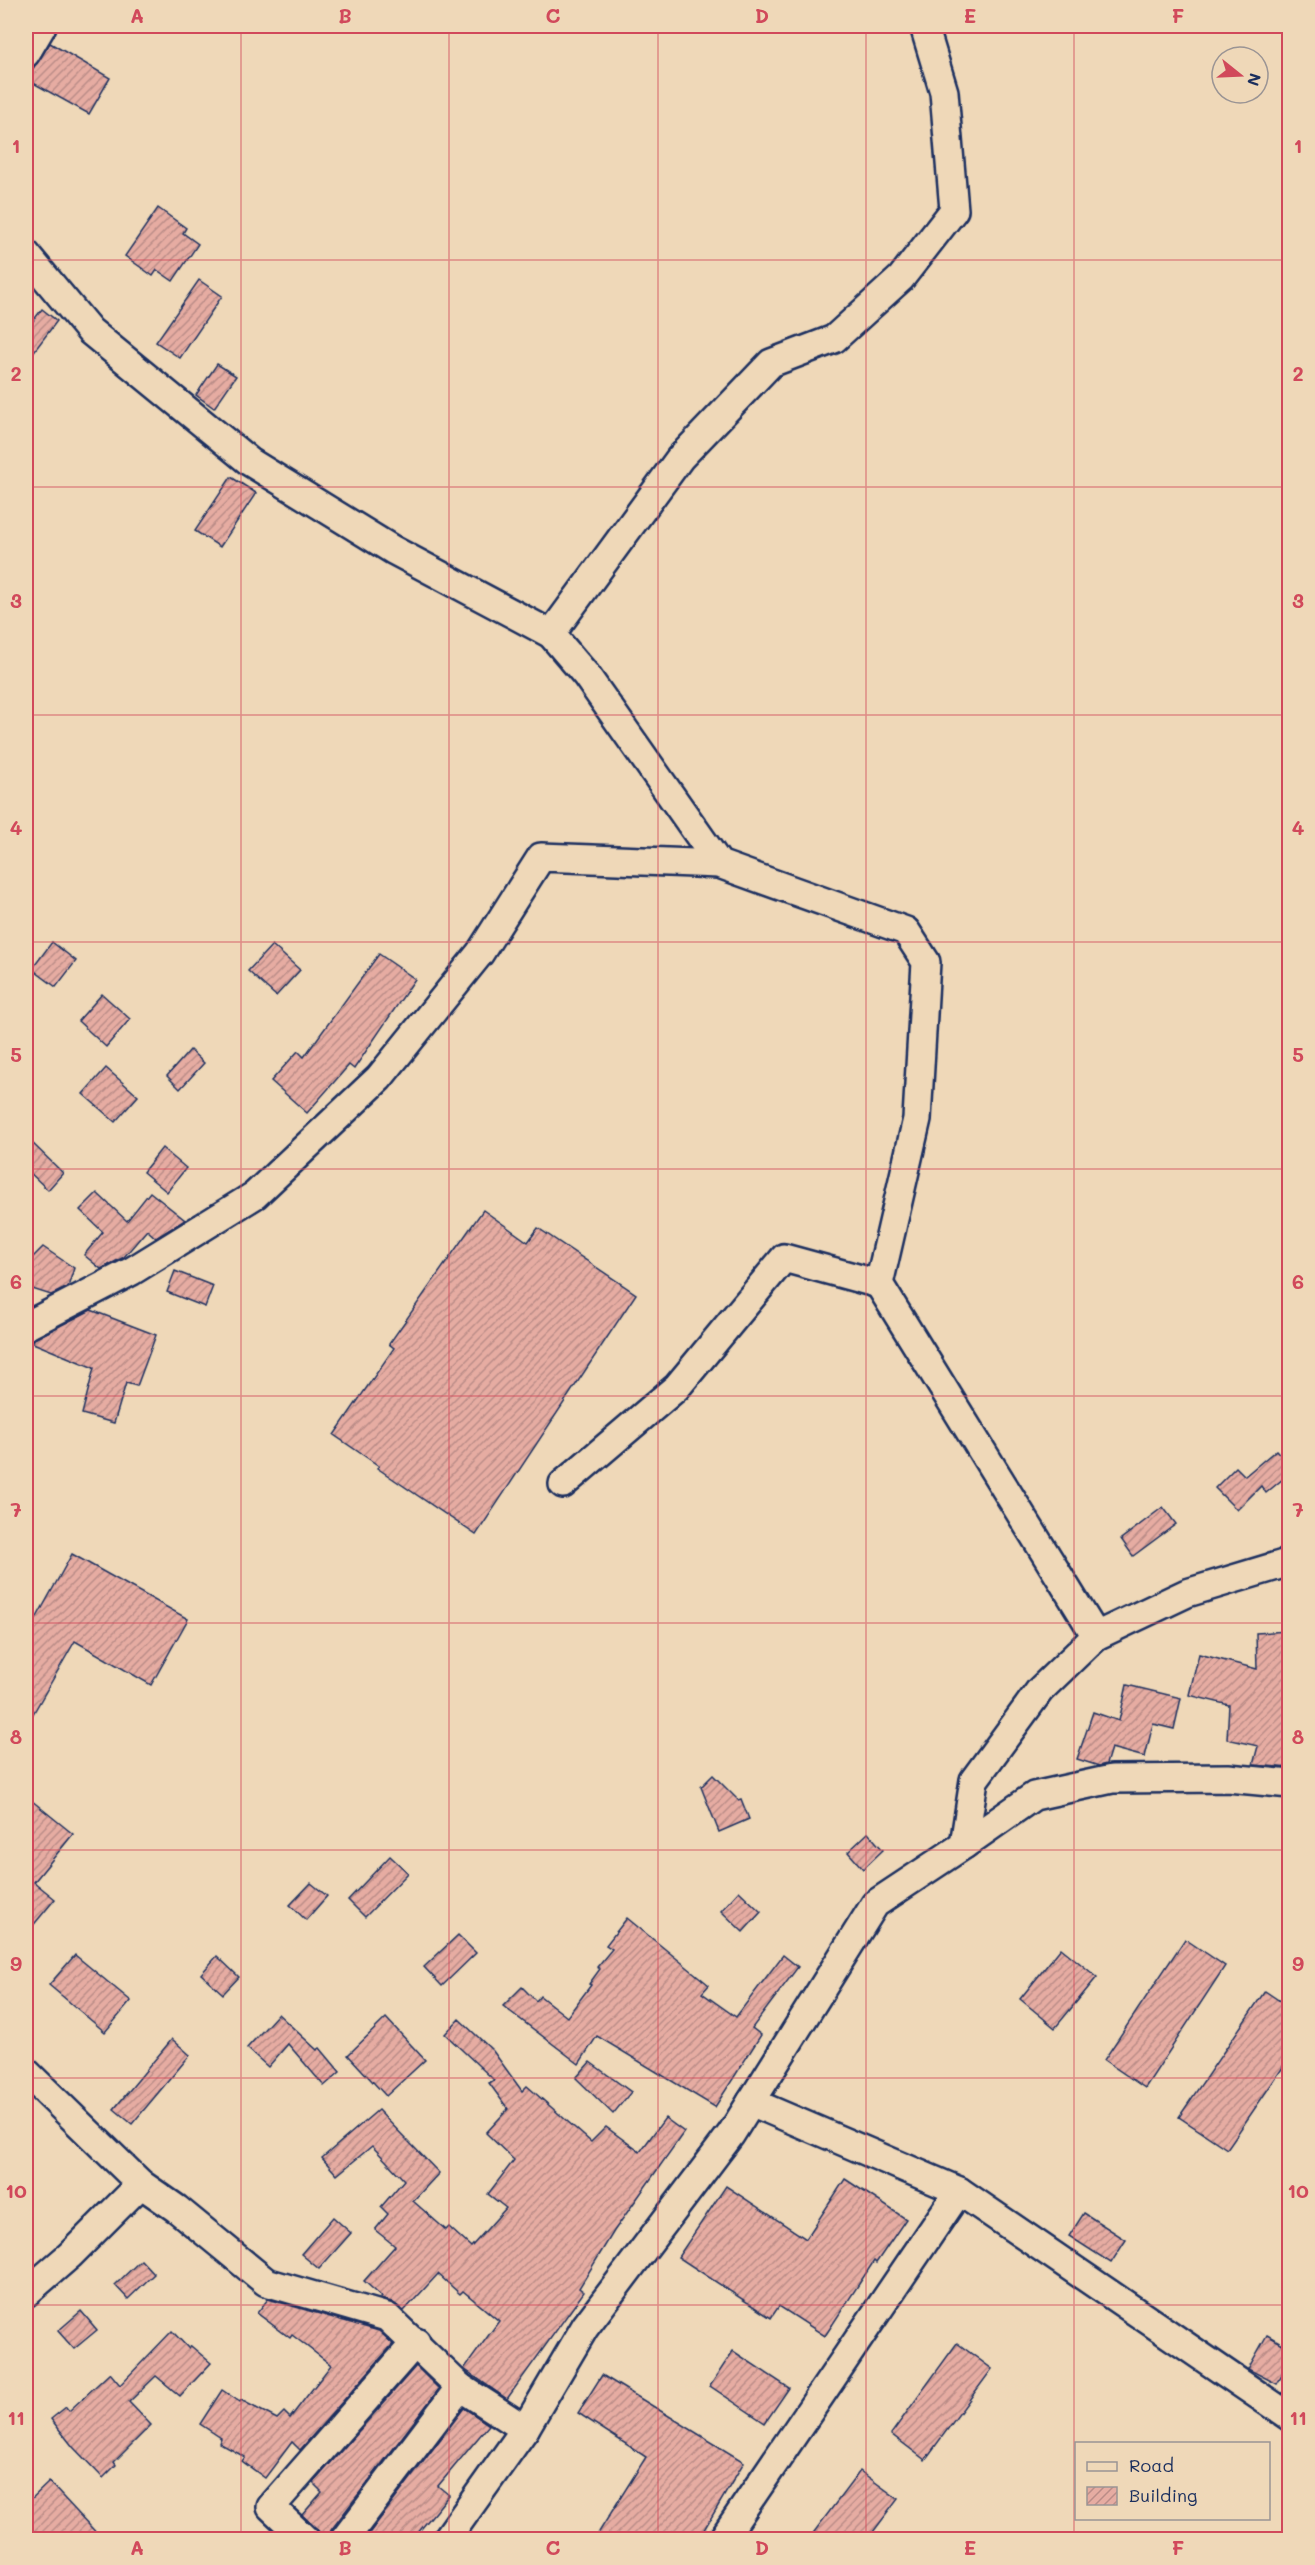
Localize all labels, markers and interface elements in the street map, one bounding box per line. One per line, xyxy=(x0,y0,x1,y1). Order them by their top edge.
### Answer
text: A xyxy=(130,2,144,28)
text: B xyxy=(338,2,352,28)
text: C xyxy=(546,2,561,28)
text: D xyxy=(755,2,769,28)
text: E xyxy=(964,2,976,28)
text: F xyxy=(1172,2,1185,28)
north arrow xyxy=(1210,45,1270,105)
text: N xyxy=(1243,71,1267,89)
text: 1 xyxy=(12,132,20,158)
text: 1 xyxy=(1294,132,1302,158)
text: 2 xyxy=(10,360,22,386)
text: 2 xyxy=(1292,360,1304,386)
text: 3 xyxy=(10,587,22,613)
text: 3 xyxy=(1292,587,1304,613)
text: 4 xyxy=(10,814,23,840)
text: 4 xyxy=(1292,814,1305,840)
text: 5 xyxy=(10,1041,22,1067)
text: 5 xyxy=(1292,1041,1304,1067)
text: 6 xyxy=(10,1268,22,1294)
text: 6 xyxy=(1292,1268,1304,1294)
text: 7 xyxy=(10,1496,22,1522)
text: 7 xyxy=(1292,1496,1304,1522)
text: 8 xyxy=(10,1723,22,1749)
text: 8 xyxy=(1292,1723,1304,1749)
text: 9 xyxy=(10,1950,22,1976)
text: 9 xyxy=(1292,1950,1304,1976)
text: 10 xyxy=(5,2177,27,2203)
text: 10 xyxy=(1287,2177,1309,2203)
text: 11 xyxy=(7,2404,25,2430)
text: 11 xyxy=(1289,2404,1307,2430)
legend xyxy=(1075,2442,1270,2520)
text: Road xyxy=(1129,2453,1174,2477)
text: Building xyxy=(1129,2483,1197,2507)
text: A xyxy=(130,2534,144,2560)
text: B xyxy=(338,2534,352,2560)
text: C xyxy=(546,2534,561,2560)
text: D xyxy=(755,2534,769,2560)
text: E xyxy=(964,2534,976,2560)
text: F xyxy=(1172,2534,1185,2560)

